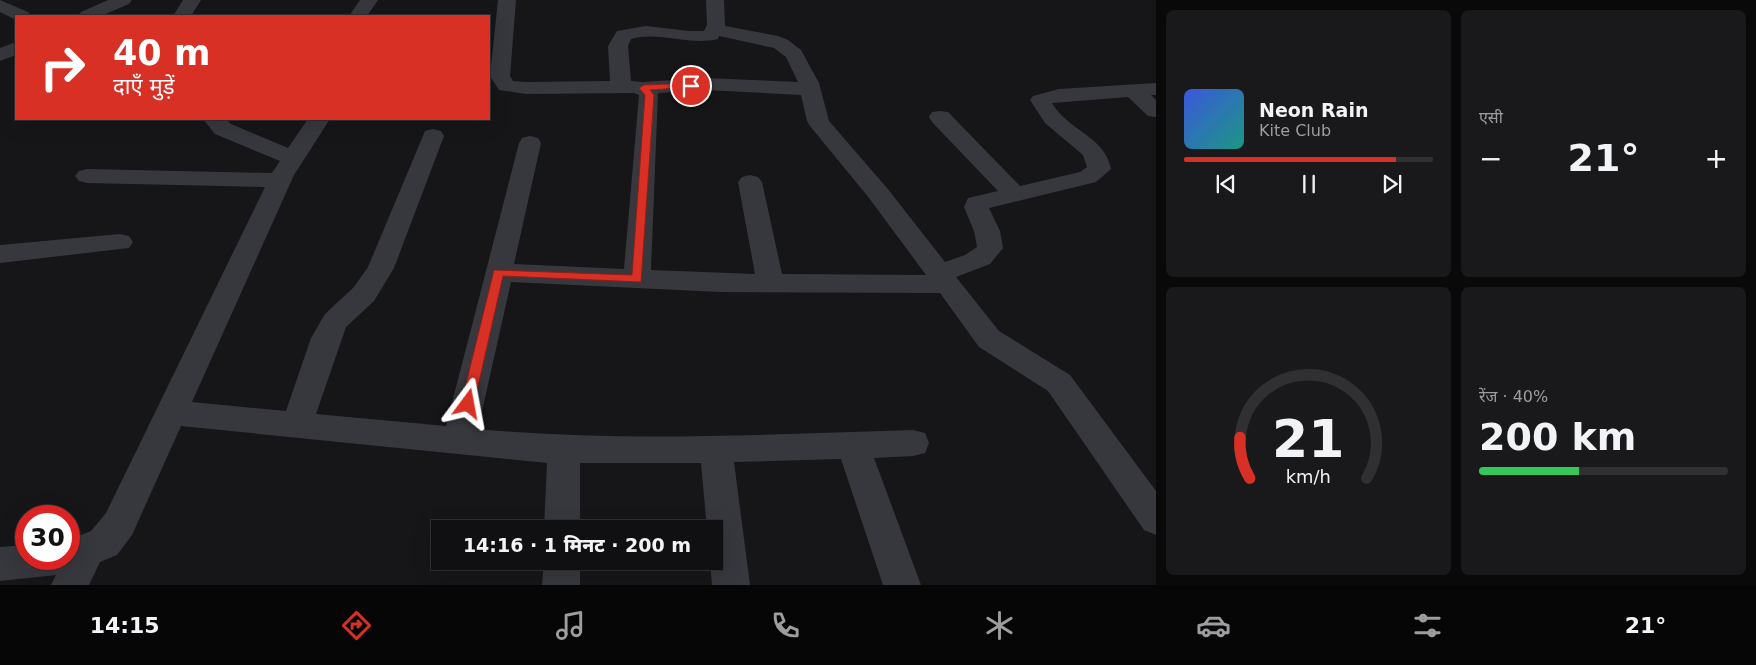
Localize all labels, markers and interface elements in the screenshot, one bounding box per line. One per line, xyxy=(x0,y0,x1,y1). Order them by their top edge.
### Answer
text: 40 m xyxy=(113,33,210,73)
icon: right xyxy=(30,35,95,100)
pin xyxy=(670,65,712,107)
icon: arrive xyxy=(677,72,705,100)
text: दाएँ मुड़ें xyxy=(113,74,174,99)
text: Neon Rain xyxy=(1259,99,1368,121)
text: एसी xyxy=(1479,108,1503,127)
text: Kite Club xyxy=(1259,121,1331,140)
text: 21° xyxy=(1568,136,1639,180)
text: − xyxy=(1479,142,1502,175)
text: + xyxy=(1705,142,1728,175)
icon: previous xyxy=(1212,170,1240,198)
icon: pause xyxy=(1295,170,1323,198)
icon: next xyxy=(1378,170,1406,198)
position arrow xyxy=(441,377,493,429)
text: रेंज · 40% xyxy=(1479,387,1548,406)
text: 21 xyxy=(1272,409,1345,469)
text: 200 km xyxy=(1479,415,1636,459)
text: km/h xyxy=(1286,466,1331,487)
speed limit sign: 30 xyxy=(15,505,80,570)
text: 14:16 · 1 मिनट · 200 m xyxy=(463,534,691,556)
icon: directions xyxy=(339,608,374,643)
icon: music xyxy=(553,608,588,643)
icon: phone xyxy=(768,608,803,643)
icon: climate xyxy=(982,608,1017,643)
icon: car xyxy=(1196,608,1231,643)
icon: filters xyxy=(1410,608,1445,643)
text: 14:15 xyxy=(90,613,160,638)
text: 21° xyxy=(1625,613,1666,638)

